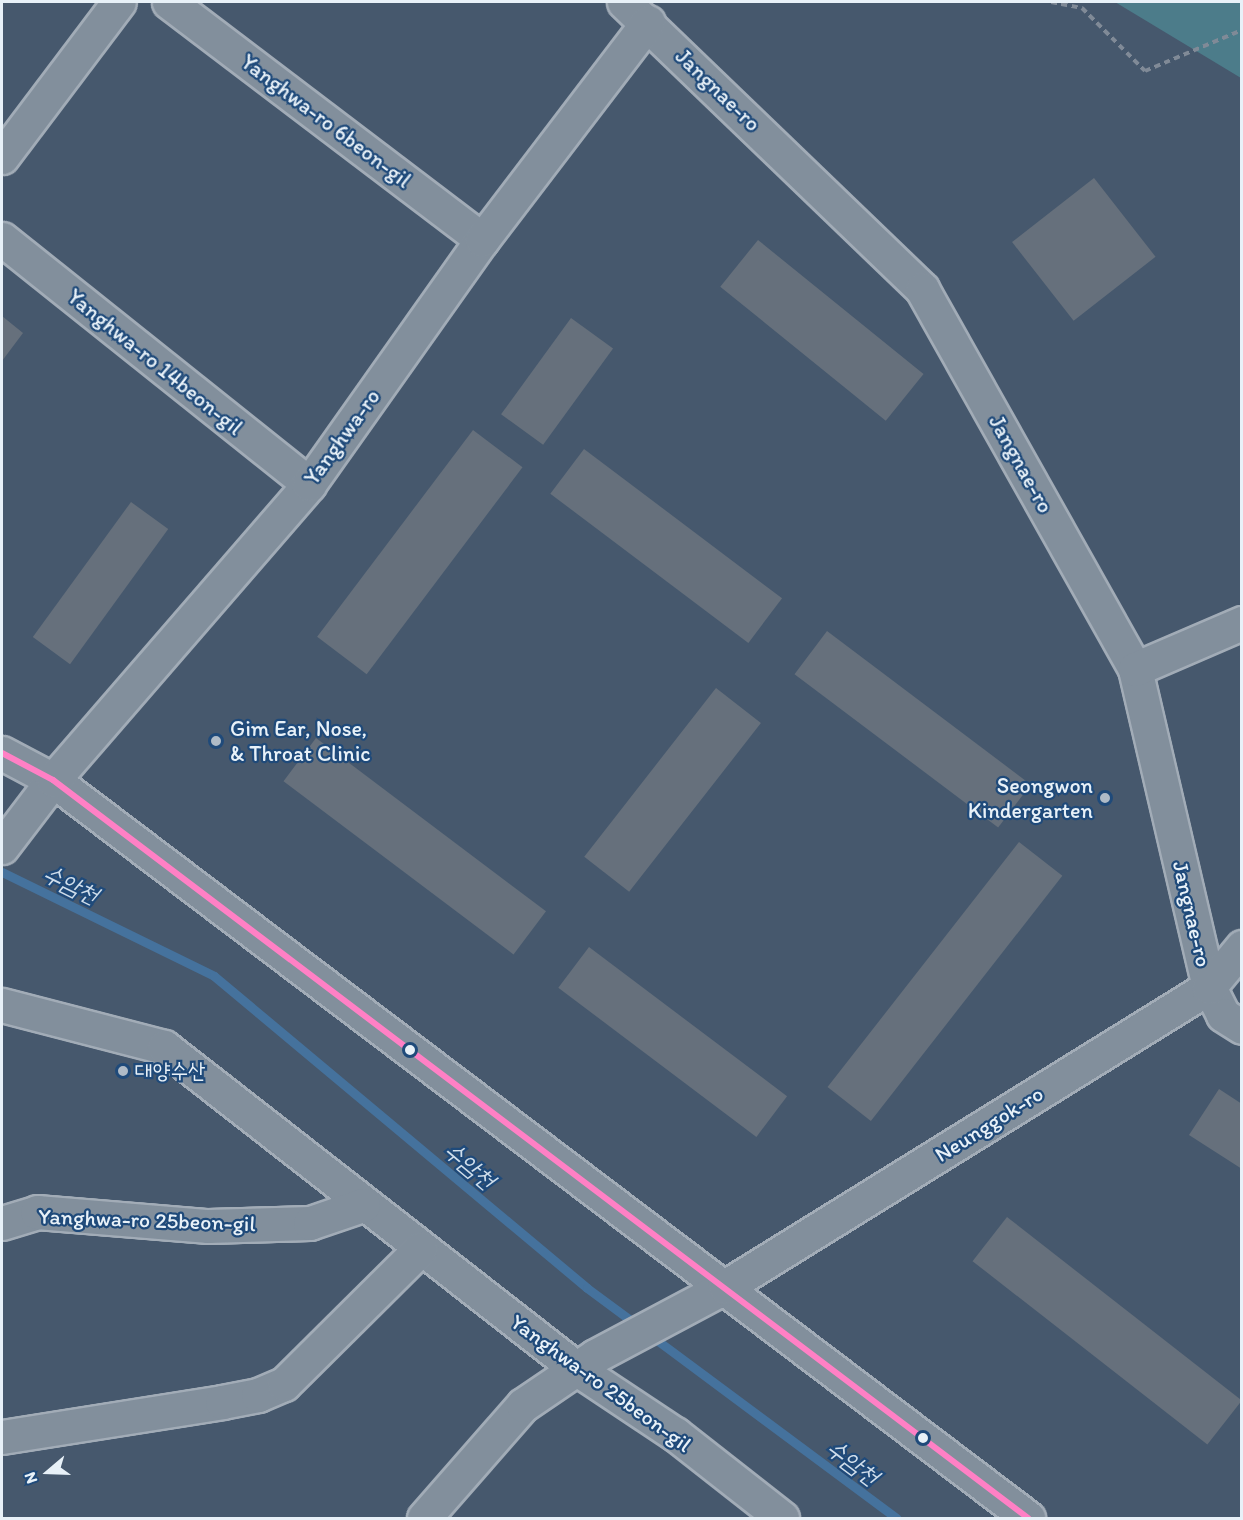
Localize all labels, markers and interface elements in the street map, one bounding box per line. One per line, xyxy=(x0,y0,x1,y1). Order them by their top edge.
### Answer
street label: Jangnae-ro xyxy=(670,43,766,137)
street label: Yanghwa-ro 6beon-gil xyxy=(236,49,416,193)
street label: Yanghwa-ro 14beon-gil xyxy=(62,283,248,441)
street label: Yanghwa-ro xyxy=(298,384,386,490)
street label: Jangnae-ro xyxy=(983,410,1059,518)
place label: Gim Ear, Nose, & Throat Clinic xyxy=(230,715,371,766)
marker: Gim Ear, Nose, & Throat Clinic xyxy=(207,732,225,750)
place label: Seongwon Kindergarten xyxy=(968,772,1093,824)
marker: Seongwon Kindergarten xyxy=(1098,791,1112,805)
water label: 수암천 xyxy=(39,858,103,910)
street label: Jangnae-ro xyxy=(1167,858,1217,970)
unlabelled marker xyxy=(404,1044,416,1056)
place label: 대양수산 xyxy=(135,1058,206,1084)
marker: 대양수산 xyxy=(116,1064,130,1078)
street label: Neunggok-ro xyxy=(930,1080,1048,1168)
water label: 수암천 xyxy=(439,1135,501,1195)
street label: Yanghwa-ro 25beon-gil xyxy=(38,1203,256,1237)
street label: Yanghwa-ro 25beon-gil xyxy=(506,1309,696,1457)
unlabelled marker xyxy=(917,1432,929,1444)
water label: 수암천 xyxy=(821,1433,885,1491)
north arrow xyxy=(18,1442,78,1502)
text: N xyxy=(20,1470,41,1486)

